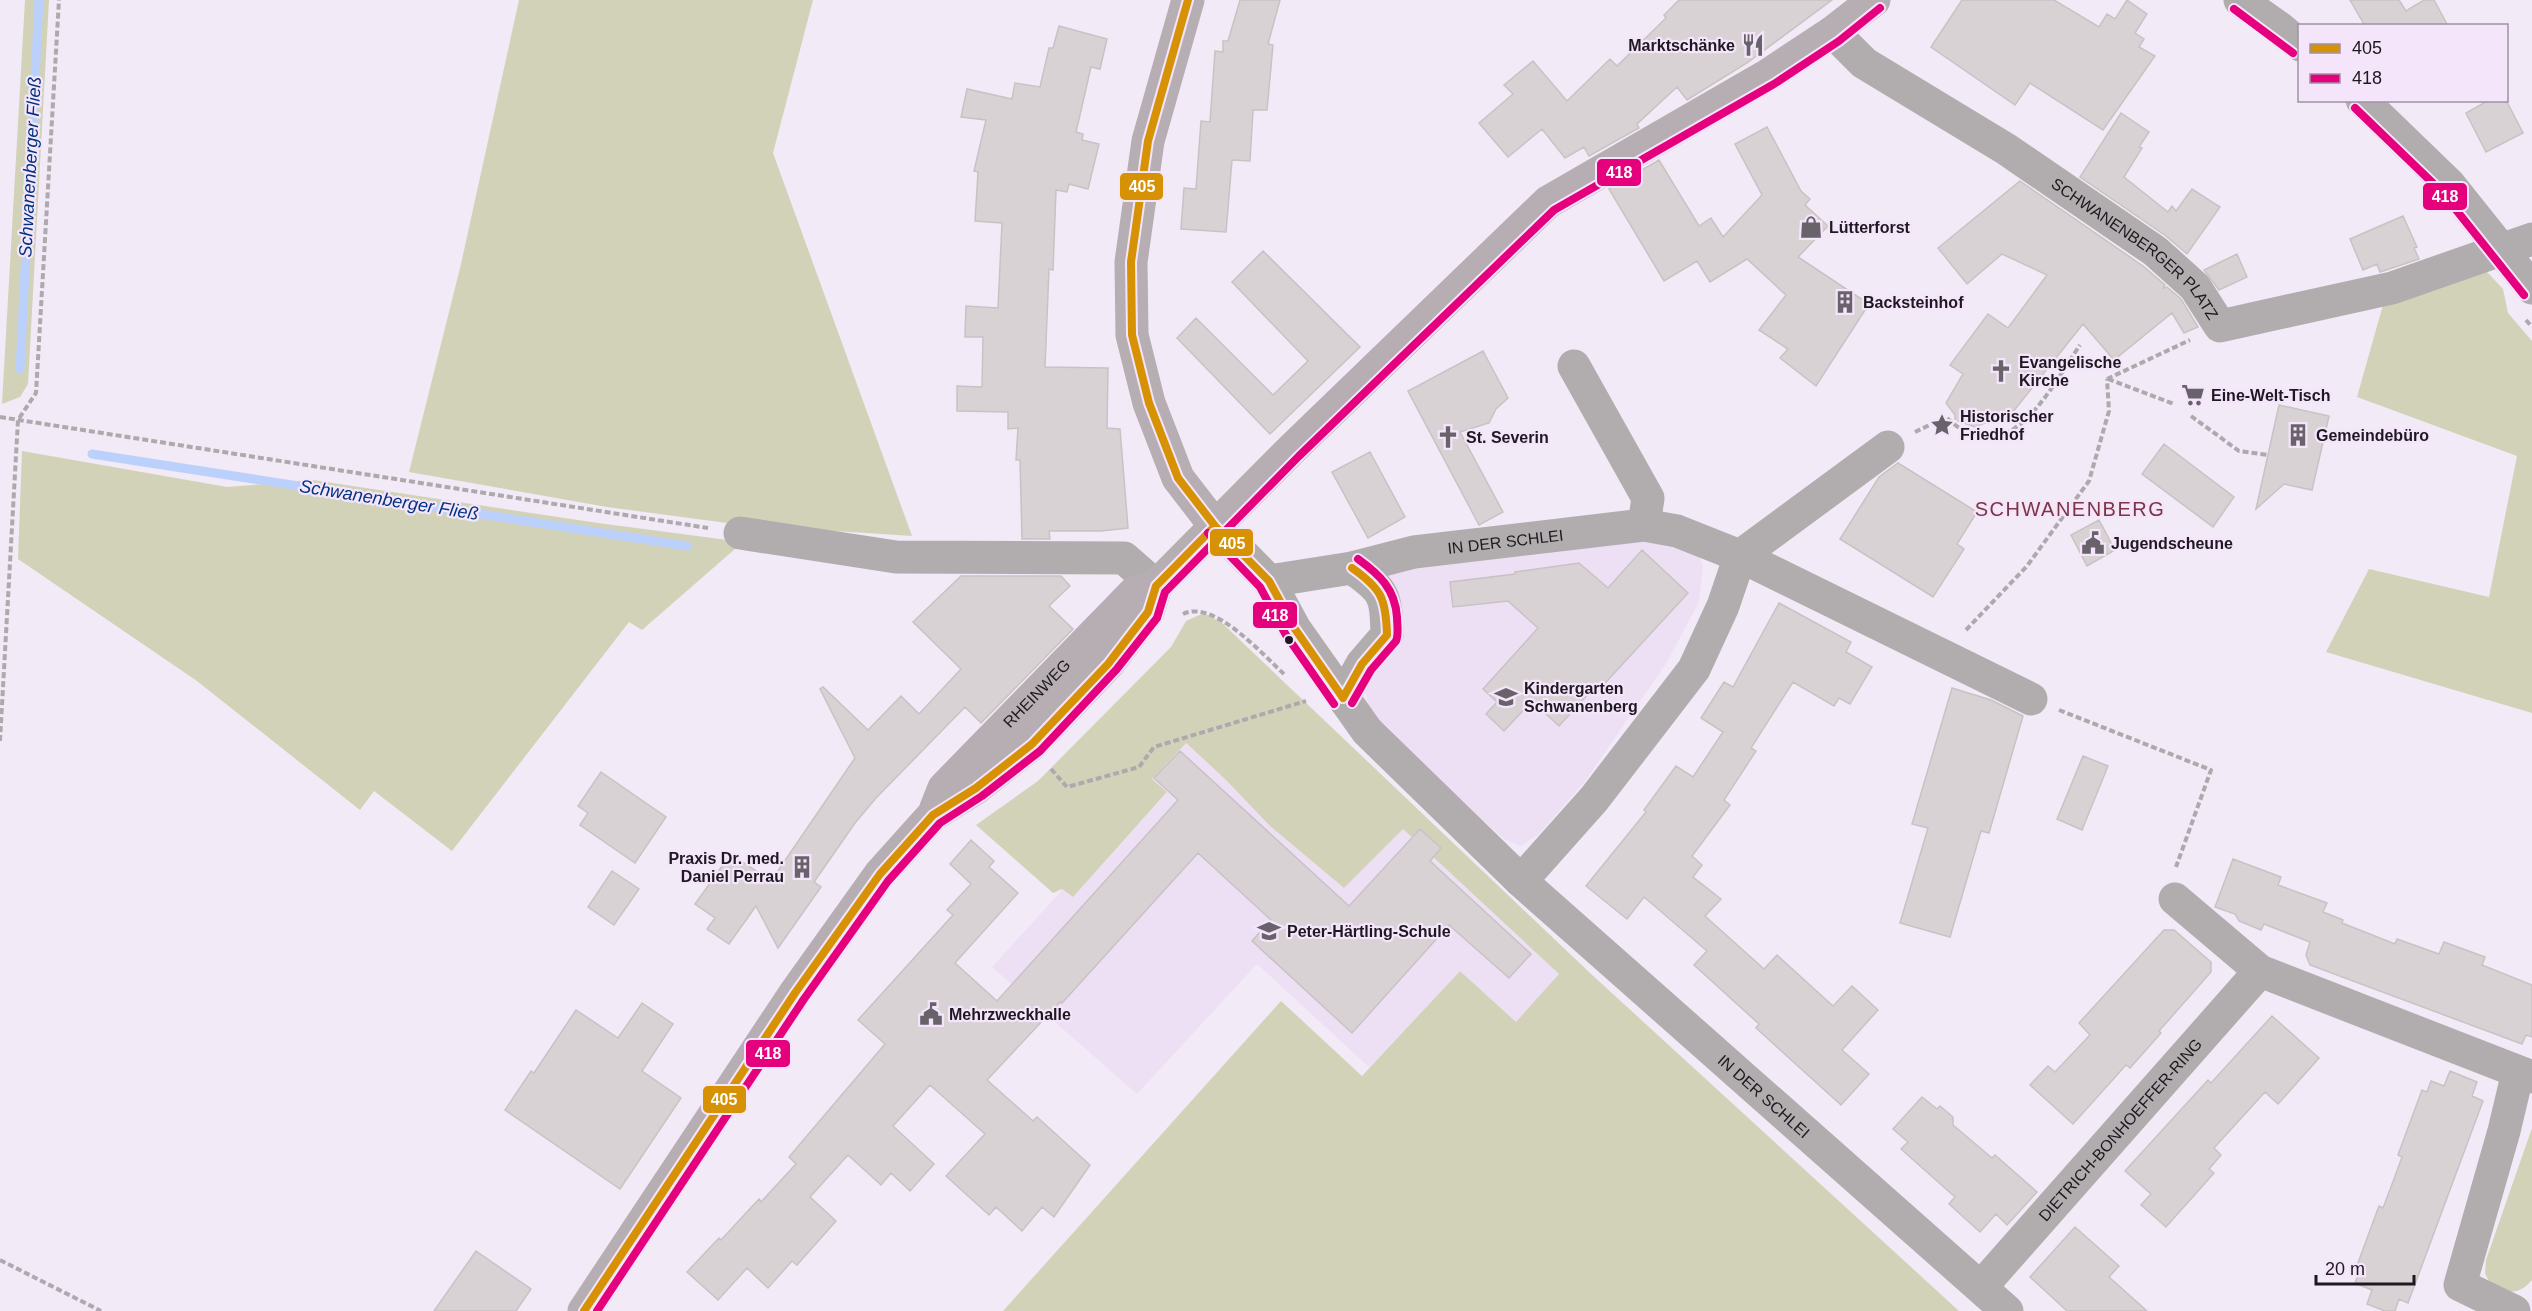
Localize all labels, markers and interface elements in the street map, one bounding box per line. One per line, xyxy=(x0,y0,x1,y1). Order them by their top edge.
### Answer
legend xyxy=(2298,24,2508,102)
restaurant icon: Marktschänke xyxy=(1740,32,1766,58)
place label: Marktschänke xyxy=(1628,37,1735,54)
text: 405 xyxy=(2352,38,2382,58)
text: 418 xyxy=(2352,68,2382,88)
water label: Schwanenberger Fließ xyxy=(15,76,45,258)
line badge: 418 xyxy=(1596,158,1642,187)
text: 418 xyxy=(1606,164,1632,181)
line badge: 405 xyxy=(1119,172,1164,201)
street label: SCHWANENBERGER PLATZ xyxy=(2049,174,2222,322)
text: 405 xyxy=(1129,178,1155,195)
line badge: 418 xyxy=(2422,182,2468,211)
text: 418 xyxy=(2432,188,2458,205)
shop icon: Lütterforst xyxy=(1798,214,1824,240)
place label: Lütterforst xyxy=(1829,219,1911,236)
building icon: Backsteinhof xyxy=(1832,289,1858,315)
place label: Backsteinhof xyxy=(1863,294,1964,311)
place label: Evangelische Kirche xyxy=(2019,354,2121,389)
church icon: Evangelische Kirche xyxy=(1988,358,2014,384)
supermarket icon: Eine-Welt-Tisch xyxy=(2180,382,2206,408)
place label: Eine-Welt-Tisch xyxy=(2211,387,2330,404)
place label: Historischer Friedhof xyxy=(1960,408,2053,443)
place icon: Historischer Friedhof xyxy=(1929,412,1955,438)
building icon: Gemeindebüro xyxy=(2285,422,2311,448)
church icon: St. Severin xyxy=(1435,424,1461,450)
place label: Gemeindebüro xyxy=(2316,427,2429,444)
place label: St. Severin xyxy=(1466,429,1549,446)
water label: Schwanenberger Fließ xyxy=(298,476,480,524)
district label: SCHWANENBERG xyxy=(1975,498,2165,520)
street label: IN DER SCHLEI xyxy=(1446,526,1564,557)
line badge: 405 xyxy=(1209,528,1254,557)
public building icon: Jugendscheune xyxy=(2080,530,2106,556)
text: 405 xyxy=(1219,535,1245,552)
place label: Jugendscheune xyxy=(2111,535,2233,552)
line badge: 418 xyxy=(1252,601,1298,629)
text: 418 xyxy=(1262,607,1288,624)
unlabelled marker xyxy=(1283,634,1295,646)
street label: RHEINWEG xyxy=(1000,656,1073,731)
place label: Kindergarten Schwanenberg xyxy=(1524,680,1638,715)
school or university icon: Kindergarten Schwanenberg xyxy=(1493,684,1519,710)
place label: Praxis Dr. med. Daniel Perrau xyxy=(668,850,784,885)
building icon: Praxis Dr. med. Daniel Perrau xyxy=(789,854,815,880)
school or university icon: Peter-Härtling-Schule xyxy=(1256,918,1282,944)
place label: Peter-Härtling-Schule xyxy=(1287,923,1451,940)
public building icon: Mehrzweckhalle xyxy=(918,1001,944,1027)
place label: Mehrzweckhalle xyxy=(949,1006,1071,1023)
street label: DIETRICH-BONHOEFFER-RING xyxy=(2035,1035,2205,1224)
line badge: 418 xyxy=(745,1039,791,1068)
text: 418 xyxy=(755,1045,781,1062)
street label: IN DER SCHLEI xyxy=(1715,1051,1813,1141)
line badge: 405 xyxy=(702,1085,747,1114)
text: 405 xyxy=(711,1091,737,1108)
scale bar xyxy=(2316,1248,2414,1286)
text: 20 m xyxy=(2325,1259,2365,1279)

